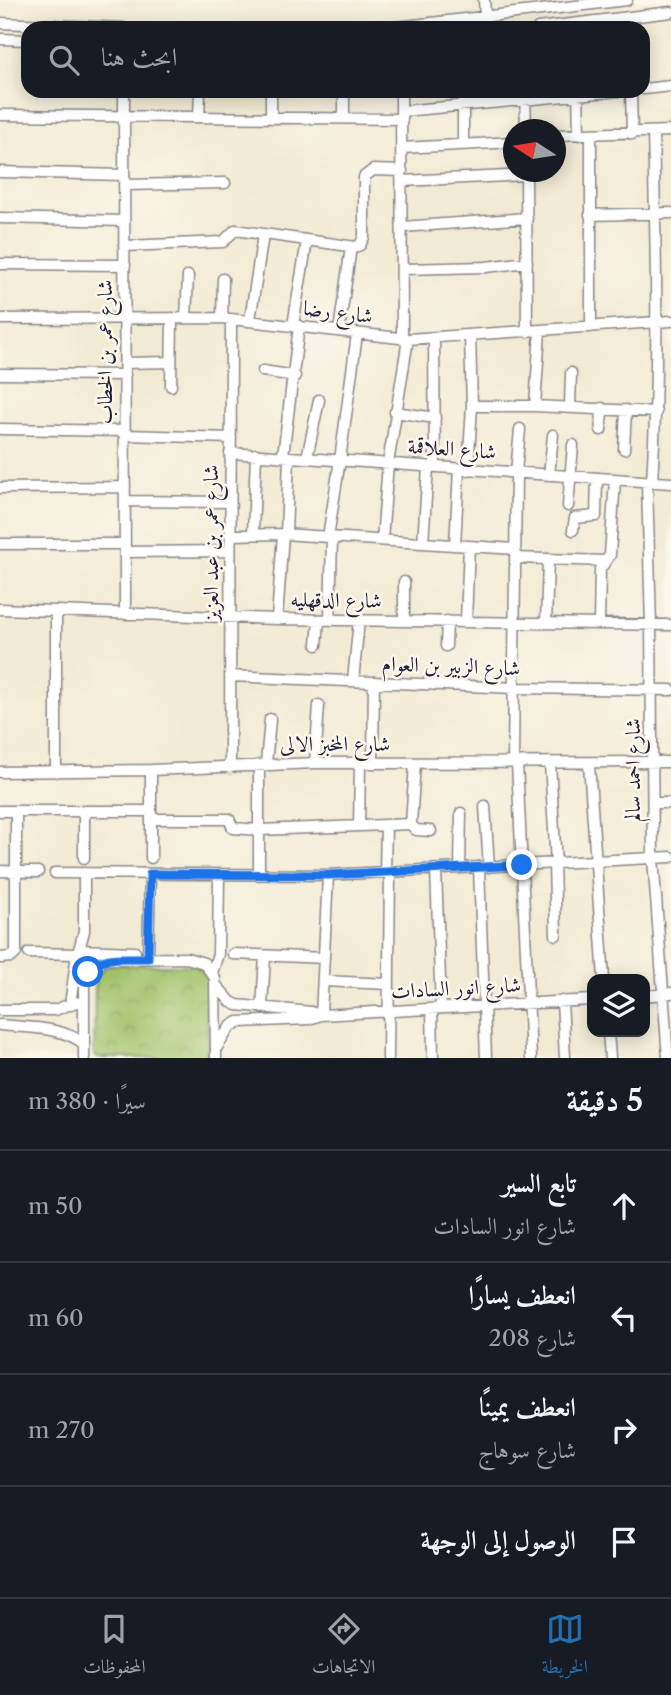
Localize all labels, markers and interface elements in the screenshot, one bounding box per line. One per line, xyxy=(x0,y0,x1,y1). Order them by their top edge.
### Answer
search box xyxy=(21,21,650,98)
icon: search xyxy=(45,41,83,79)
text: ابحث هنا xyxy=(101,41,177,73)
north arrow xyxy=(503,119,566,182)
street label: شارع عمر بن الخطاب xyxy=(92,280,123,424)
street label: شارع رضا xyxy=(301,295,374,334)
street label: شارع العلاقمة xyxy=(407,433,497,470)
street label: شارع عمر بن عبد العزيز xyxy=(198,465,229,623)
street label: شارع الدقهليه xyxy=(290,586,382,619)
street label: شارع الزبير بن العوام xyxy=(381,651,521,686)
street label: شارع احمد سالم xyxy=(620,718,651,822)
street label: شارع المخبز الالى xyxy=(280,731,390,762)
route end xyxy=(506,849,537,880)
route start xyxy=(72,956,103,987)
street label: شارع انور السادات xyxy=(390,972,522,1009)
map controls xyxy=(587,974,650,1037)
button: layers xyxy=(587,974,650,1037)
text: 5 دقيقة xyxy=(567,1082,643,1119)
text: سيرًا · 380 m xyxy=(28,1087,146,1115)
text: تابع السير xyxy=(502,1167,576,1199)
icon: ahead xyxy=(605,1187,643,1225)
text: 50 m xyxy=(28,1192,83,1220)
text: شارع انور السادات xyxy=(433,1212,576,1240)
text: انعطف يسارًا xyxy=(468,1279,576,1311)
icon: left xyxy=(605,1299,643,1337)
text: 60 m xyxy=(28,1304,84,1332)
text: شارع 208 xyxy=(489,1324,576,1352)
text: انعطف يمينًا xyxy=(479,1391,576,1423)
icon: right xyxy=(605,1411,643,1449)
text: 270 m xyxy=(28,1416,95,1444)
text: شارع سوهاج xyxy=(478,1436,576,1464)
icon: arrive xyxy=(605,1523,643,1561)
text: الوصول إلى الوجهة xyxy=(421,1524,576,1556)
tab: المحفوظات xyxy=(83,1610,146,1685)
tab: الاتجاهات xyxy=(312,1610,375,1685)
tab: الخريطة xyxy=(542,1610,588,1685)

